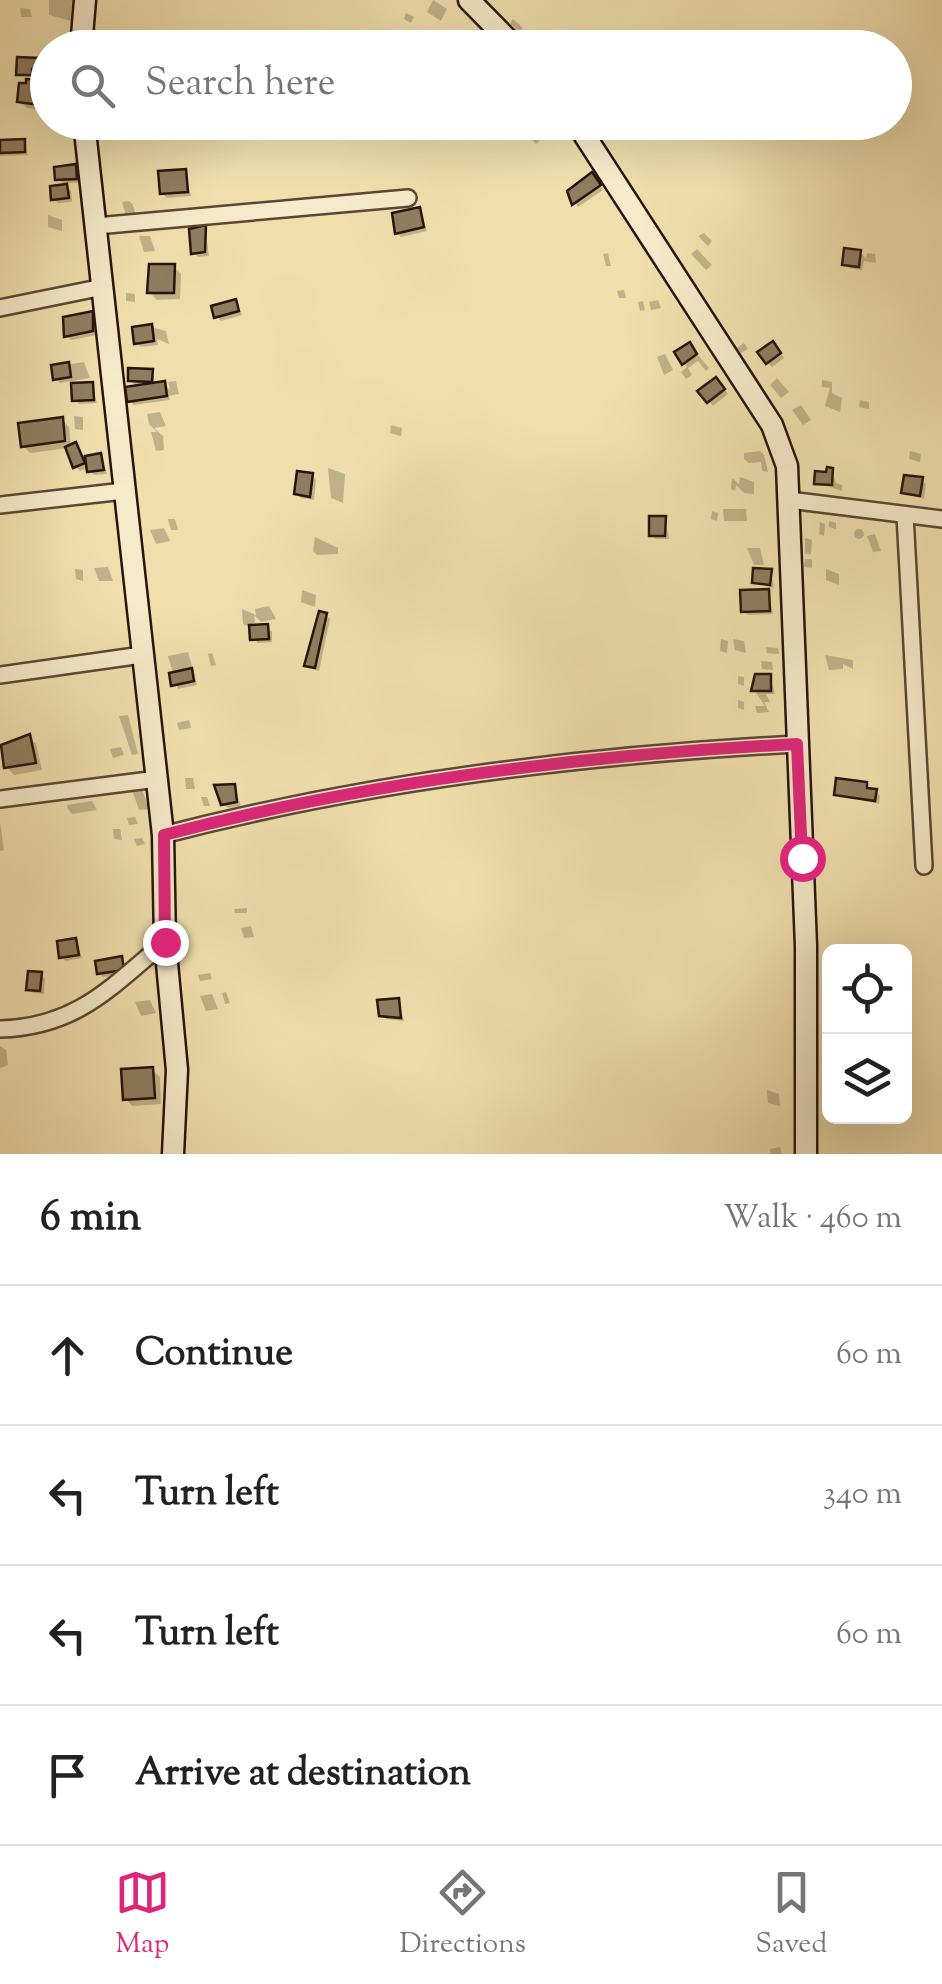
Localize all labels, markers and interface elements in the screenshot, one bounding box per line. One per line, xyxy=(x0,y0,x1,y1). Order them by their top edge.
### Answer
search box xyxy=(30,30,912,140)
icon: search xyxy=(65,58,120,113)
text: Search here xyxy=(145,58,336,112)
route start xyxy=(780,836,826,882)
route end xyxy=(143,920,189,966)
map controls xyxy=(822,944,912,1124)
button: locate xyxy=(822,944,912,1034)
button: layers xyxy=(822,1034,912,1124)
text: 6 min xyxy=(40,1189,141,1249)
text: Walk · 460 m xyxy=(723,1196,902,1242)
icon: ahead xyxy=(40,1328,95,1383)
text: Continue xyxy=(135,1328,293,1382)
text: 60 m xyxy=(836,1332,902,1378)
icon: left xyxy=(40,1468,95,1523)
text: Turn left xyxy=(135,1468,279,1522)
text: 340 m xyxy=(823,1472,902,1518)
icon: left xyxy=(40,1608,95,1663)
text: Turn left xyxy=(135,1608,279,1662)
text: 60 m xyxy=(836,1612,902,1658)
icon: arrive xyxy=(40,1748,95,1803)
text: Arrive at destination xyxy=(135,1748,471,1802)
tab: Map xyxy=(115,1865,170,1965)
tab: Directions xyxy=(399,1865,526,1965)
tab: Saved xyxy=(755,1865,827,1965)

